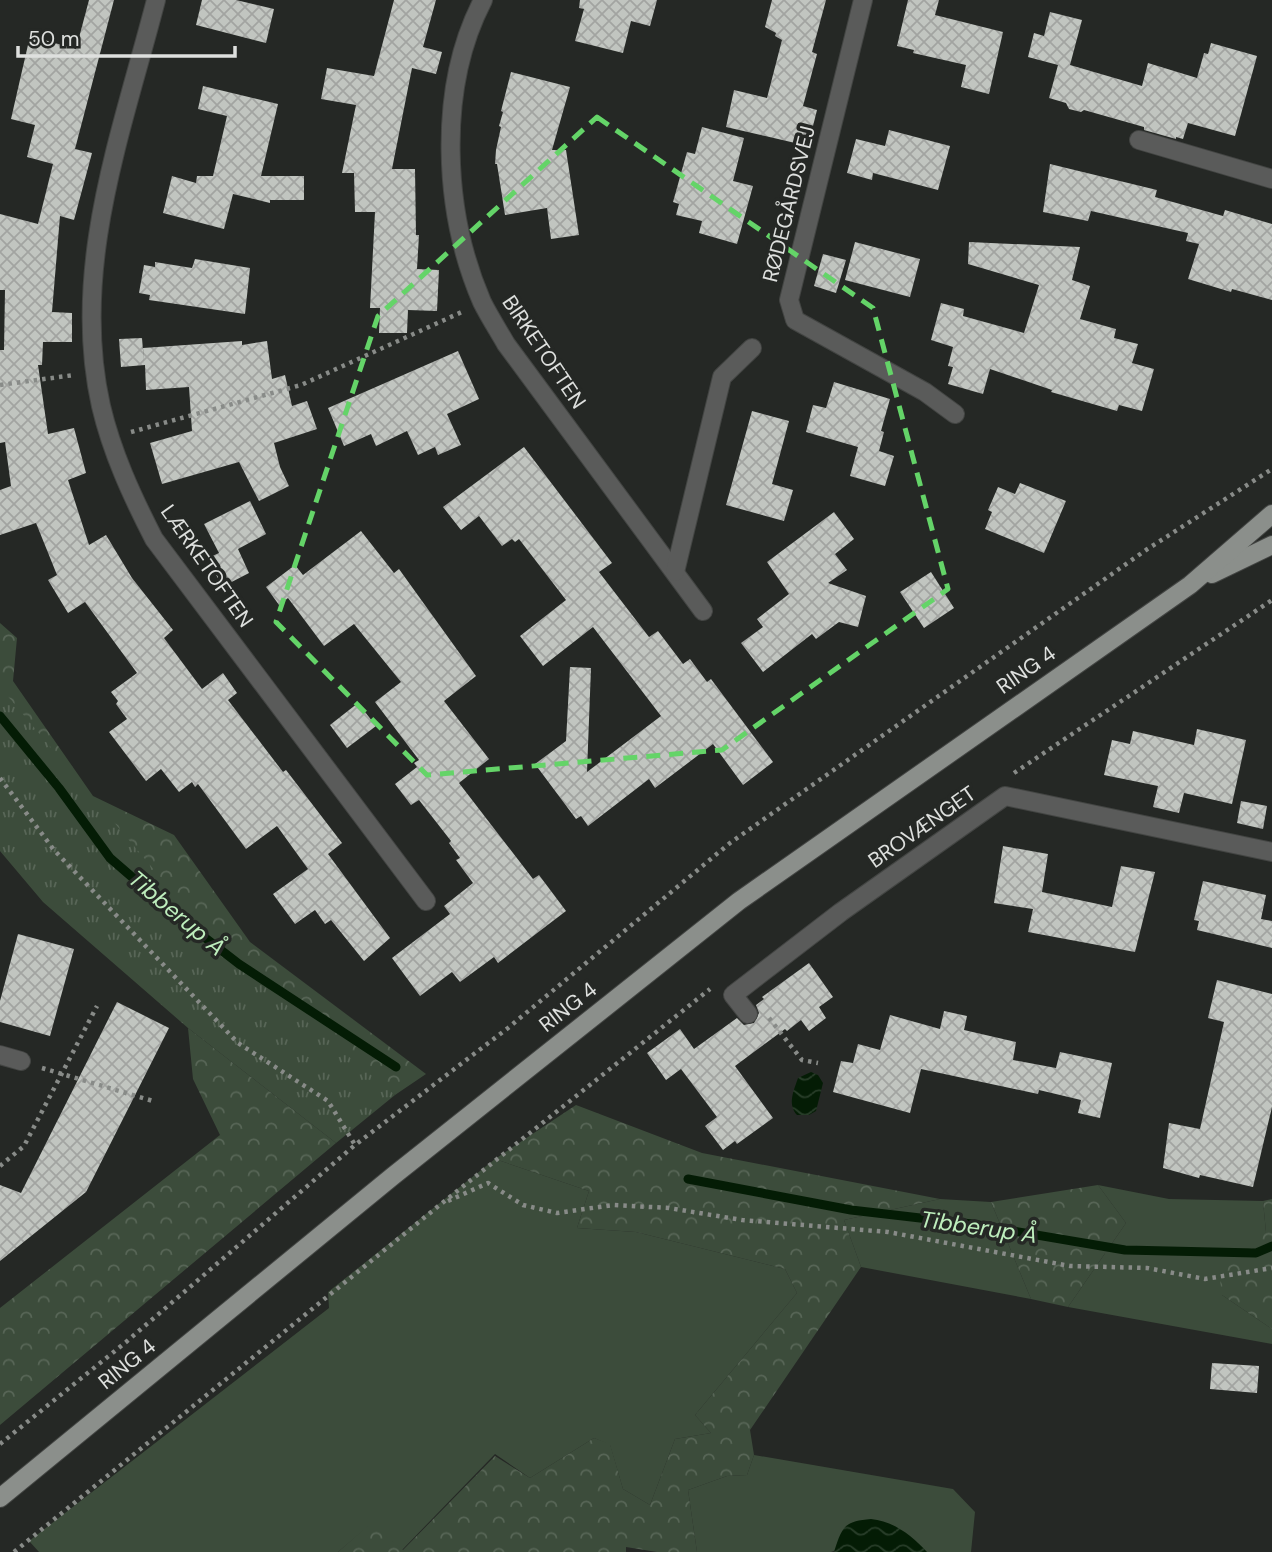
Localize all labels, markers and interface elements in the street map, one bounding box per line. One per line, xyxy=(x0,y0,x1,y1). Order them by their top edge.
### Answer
scale bar xyxy=(18,14,234,58)
text: 50 m xyxy=(28,25,79,53)
street label: RØDEGÅRDSVEJ xyxy=(756,123,822,285)
street label: BIRKETOFTEN xyxy=(496,290,592,414)
street label: LÆRKETOFTEN xyxy=(154,499,260,633)
street label: RING 4 xyxy=(991,639,1061,700)
street label: BROVÆNGET xyxy=(863,779,982,874)
water label: Tibberup Å xyxy=(122,864,232,962)
street label: RING 4 xyxy=(533,975,603,1038)
water label: Tibberup Å xyxy=(919,1204,1039,1250)
street label: RING 4 xyxy=(92,1332,162,1396)

